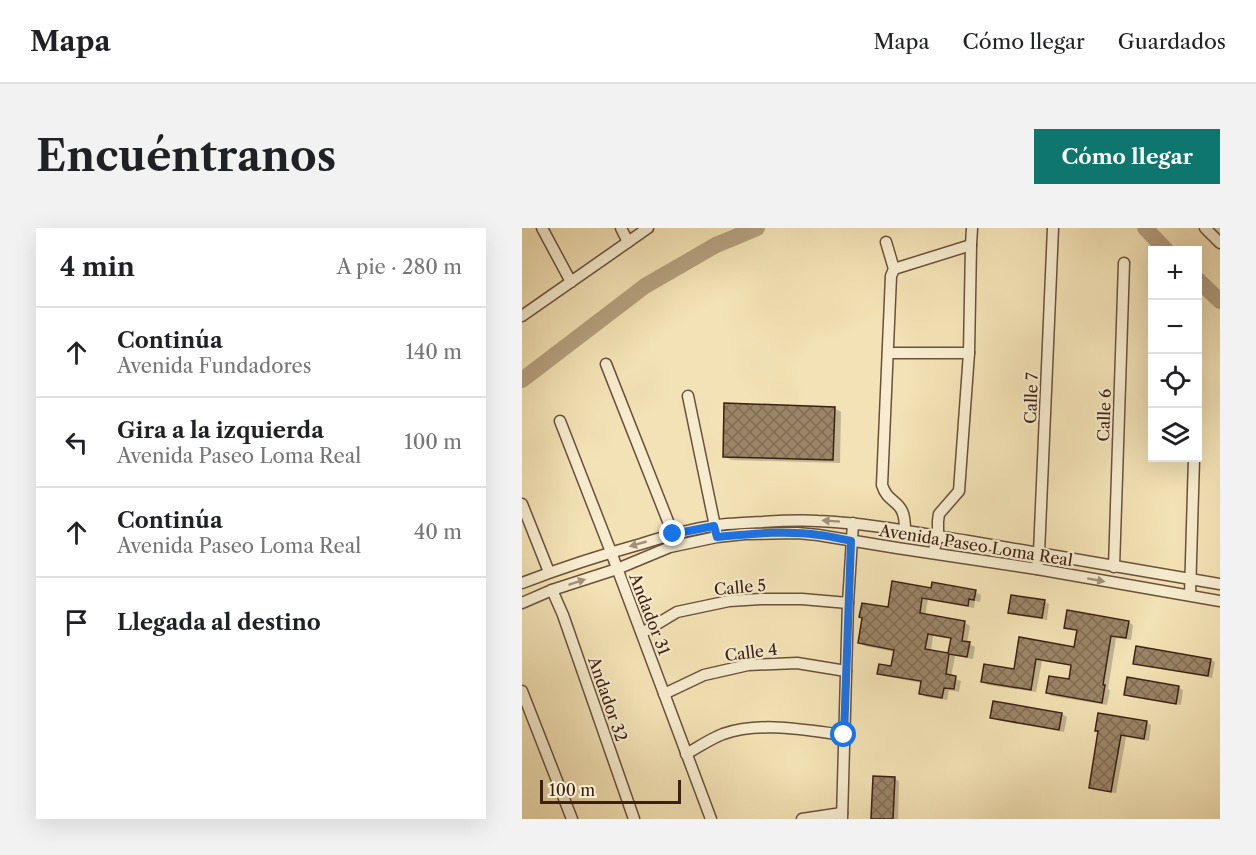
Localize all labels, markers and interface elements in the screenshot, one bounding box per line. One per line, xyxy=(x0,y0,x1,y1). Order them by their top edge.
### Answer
text: Mapa xyxy=(30,24,111,58)
text: Mapa xyxy=(873,29,930,54)
text: Cómo llegar xyxy=(963,29,1085,54)
text: Guardados xyxy=(1118,29,1226,54)
button: Cómo llegar xyxy=(1034,129,1220,184)
text: Encuéntranos xyxy=(36,130,336,182)
map controls xyxy=(1148,246,1202,462)
button: + xyxy=(1148,246,1202,300)
text: 4 min xyxy=(60,251,135,283)
text: A pie · 280 m xyxy=(337,255,462,279)
button: − xyxy=(1148,300,1202,354)
text: Continúa xyxy=(117,327,223,354)
icon: ahead xyxy=(60,336,93,369)
text: 140 m xyxy=(405,340,462,364)
text: Avenida Fundadores xyxy=(117,354,312,378)
button: locate xyxy=(1148,354,1202,408)
street label: Calle 7 xyxy=(1020,372,1042,424)
street label: Calle 6 xyxy=(1093,388,1115,442)
button: layers xyxy=(1148,408,1202,462)
text: Gira a la izquierda xyxy=(117,417,324,444)
icon: left xyxy=(60,426,93,459)
text: 100 m xyxy=(404,430,462,454)
text: Avenida Paseo Loma Real xyxy=(117,444,361,468)
text: Continúa xyxy=(117,507,223,534)
icon: ahead xyxy=(60,516,93,549)
one-way arrow xyxy=(821,517,840,526)
text: 40 m xyxy=(414,520,462,544)
route end xyxy=(659,520,685,546)
street label: Avenida Paseo Loma Real xyxy=(877,520,1074,570)
text: Avenida Paseo Loma Real xyxy=(117,534,361,558)
one-way arrow xyxy=(629,540,647,549)
street label: Andador 31 xyxy=(625,569,675,658)
street label: Calle 5 xyxy=(713,575,767,599)
one-way arrow xyxy=(1087,575,1106,584)
one-way arrow xyxy=(568,577,586,586)
icon: arrive xyxy=(60,606,93,639)
text: Llegada al destino xyxy=(117,609,321,636)
street label: Calle 4 xyxy=(724,639,778,665)
street label: Andador 32 xyxy=(584,653,632,744)
route start xyxy=(830,721,856,747)
scale bar xyxy=(540,777,681,804)
text: 100 m xyxy=(549,780,595,800)

